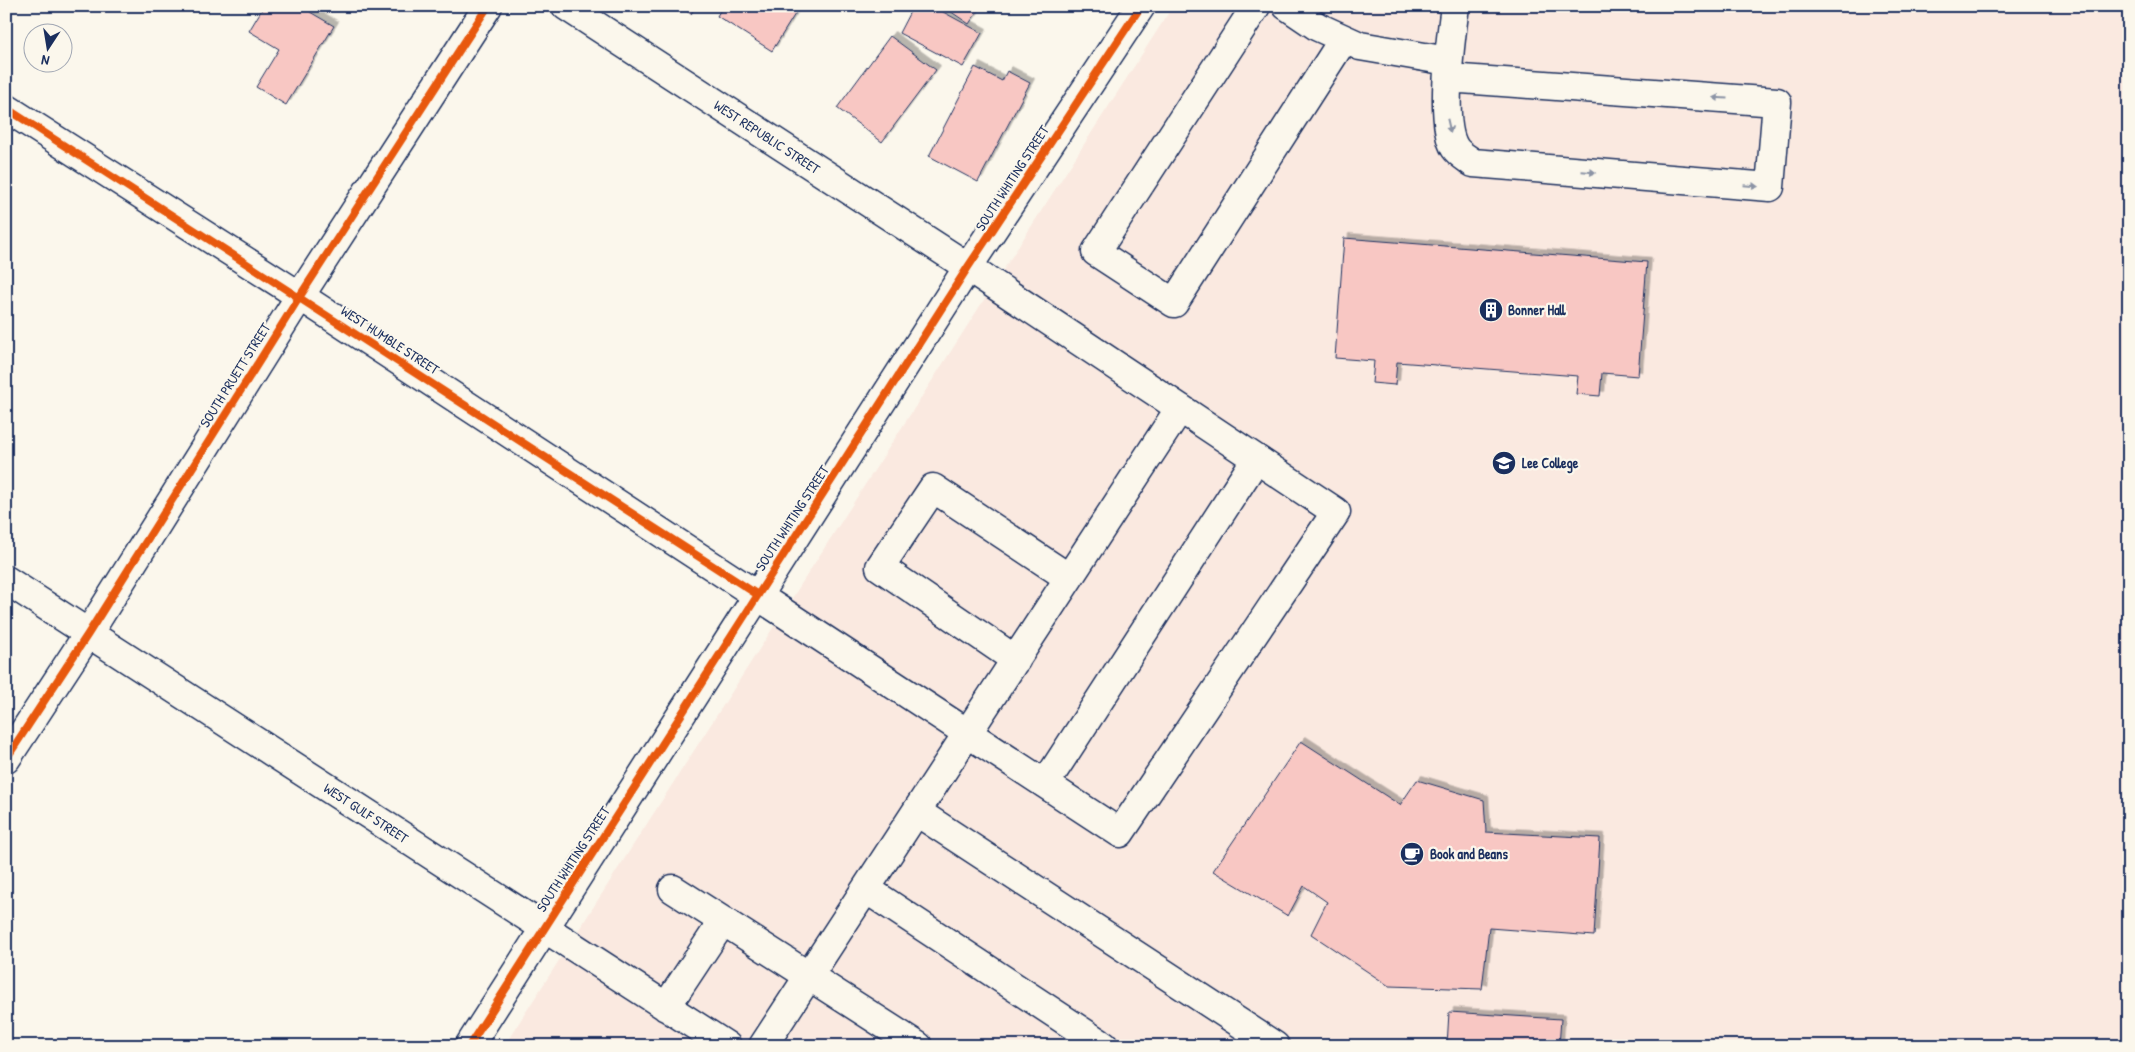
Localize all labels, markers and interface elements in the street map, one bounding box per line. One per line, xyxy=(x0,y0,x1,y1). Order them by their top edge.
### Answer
north arrow xyxy=(22,22,72,72)
text: N xyxy=(39,51,51,71)
one-way arrow xyxy=(1711,93,1727,101)
street label: WEST REPUBLIC STREET xyxy=(711,95,824,178)
one-way arrow xyxy=(1445,119,1453,134)
street label: SOUTH WHITING STREET xyxy=(970,121,1053,234)
one-way arrow xyxy=(1581,169,1597,177)
one-way arrow xyxy=(1743,182,1759,190)
building icon: Bonner Hall xyxy=(1478,297,1504,323)
place label: Bonner Hall xyxy=(1508,300,1567,319)
street label: WEST HUMBLE STREET xyxy=(337,301,443,379)
street label: SOUTH PRUETT STREET xyxy=(195,319,275,431)
school or university icon: Lee College xyxy=(1491,450,1517,476)
place label: Lee College xyxy=(1522,453,1579,474)
street label: SOUTH WHITING STREET xyxy=(750,461,833,574)
street label: WEST GULF STREET xyxy=(320,778,413,847)
street label: SOUTH WHITING STREET xyxy=(531,802,614,915)
cafe icon: Book and Beans xyxy=(1399,841,1425,867)
place label: Book and Beans xyxy=(1430,844,1508,863)

